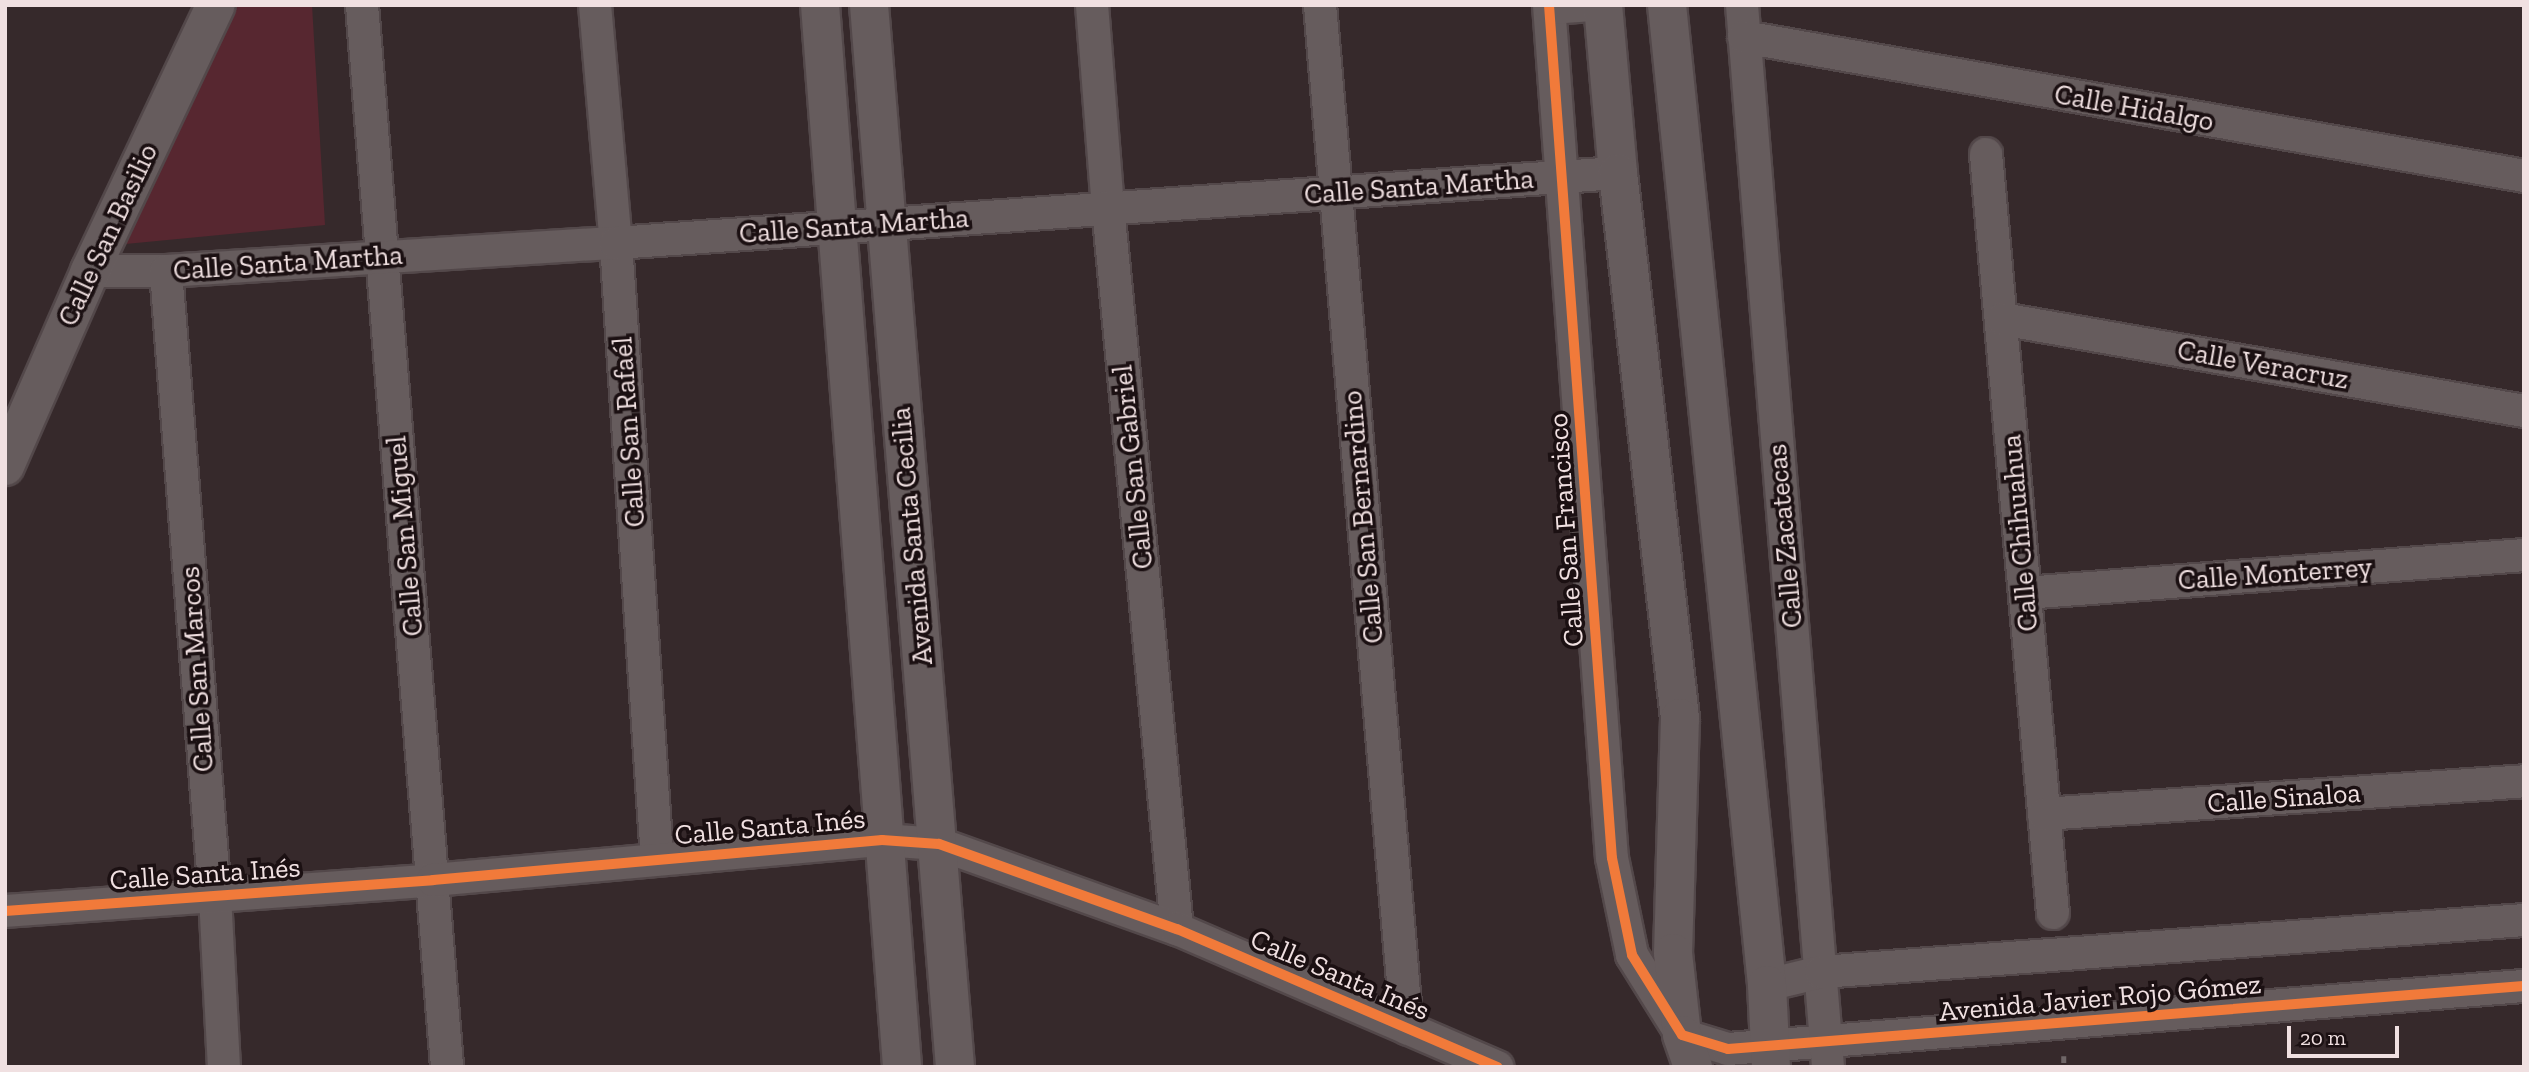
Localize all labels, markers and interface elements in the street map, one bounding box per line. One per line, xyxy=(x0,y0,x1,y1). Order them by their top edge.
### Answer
street label: Calle Hidalgo xyxy=(2052,77,2216,139)
street label: Calle San Basilio xyxy=(51,139,165,331)
street label: Calle Santa Martha xyxy=(1303,162,1535,212)
street label: Calle Santa Martha xyxy=(738,201,970,251)
street label: Calle Santa Martha xyxy=(172,238,404,288)
street label: Calle Veracruz xyxy=(2174,333,2352,397)
street label: Calle San Rafaél xyxy=(606,336,652,528)
street label: Calle San Gabriel xyxy=(1106,363,1160,571)
street label: Calle San Bernardino xyxy=(1335,389,1391,645)
street label: Avenida Santa Cecilia xyxy=(884,406,940,666)
street label: Calle San Francisco xyxy=(1541,412,1591,648)
street label: Calle Chihuahua xyxy=(1995,433,2045,633)
street label: Calle San Miguel xyxy=(380,434,430,638)
street label: Calle Zacatecas xyxy=(1760,443,1810,629)
street label: Calle Monterrey xyxy=(2177,550,2373,598)
street label: Calle San Marcos xyxy=(173,565,221,773)
street label: Calle Sinaloa xyxy=(2206,776,2362,820)
street label: Calle Santa Inés xyxy=(673,802,867,852)
street label: Calle Santa Inés xyxy=(108,851,302,897)
street label: Calle Santa Inés xyxy=(1245,922,1435,1028)
street label: Avenida Javier Rojo Gómez xyxy=(1937,967,2263,1029)
scale bar xyxy=(2291,1012,2403,1056)
text: 20 m xyxy=(2300,1025,2346,1050)

